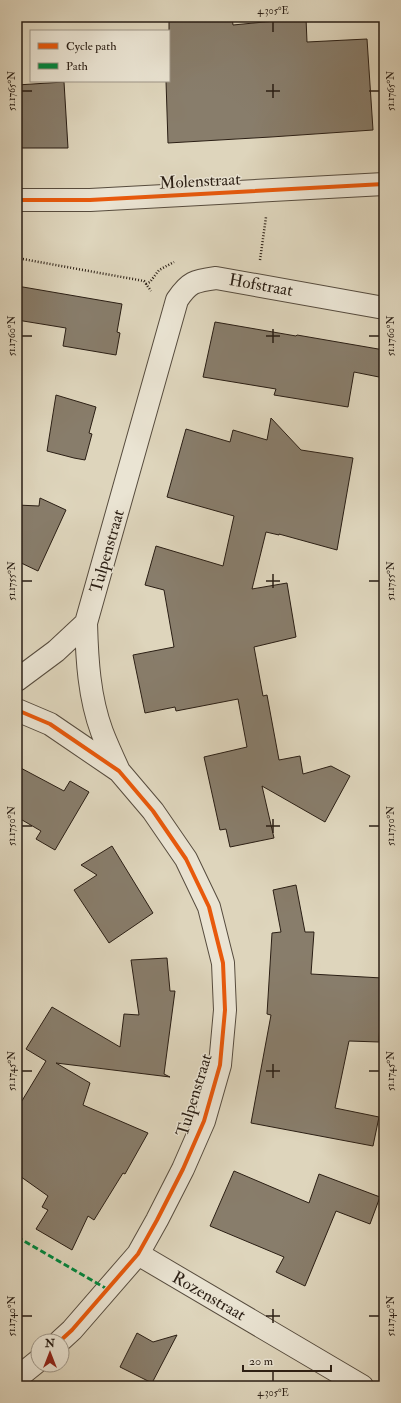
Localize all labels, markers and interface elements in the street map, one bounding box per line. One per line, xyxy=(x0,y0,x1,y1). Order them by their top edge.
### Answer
text: 4.305°E xyxy=(257,5,289,17)
legend xyxy=(30,30,170,82)
text: Cycle path xyxy=(66,39,117,54)
text: Path xyxy=(66,59,89,74)
text: 51.1765°N xyxy=(6,71,18,111)
text: 51.1765°N xyxy=(385,71,397,111)
street label: Molenstraat xyxy=(159,168,242,194)
street label: Hofstraat xyxy=(227,269,295,301)
text: 51.1760°N xyxy=(6,316,18,356)
text: 51.1760°N xyxy=(385,316,397,356)
street label: Tulpenstraat xyxy=(85,506,130,595)
text: 51.1755°N xyxy=(6,561,18,601)
text: 51.1755°N xyxy=(385,561,397,601)
text: 51.1750°N xyxy=(6,806,18,846)
text: 51.1750°N xyxy=(385,806,397,846)
text: 51.1745°N xyxy=(6,1051,18,1091)
street label: Tulpenstraat xyxy=(171,1051,218,1139)
text: 51.1745°N xyxy=(385,1051,397,1091)
street label: Rozenstraat xyxy=(168,1267,250,1326)
text: 51.1740°N xyxy=(6,1296,18,1336)
text: 51.1740°N xyxy=(385,1296,397,1336)
north arrow xyxy=(30,1333,70,1373)
text: N xyxy=(44,1337,56,1350)
scale bar xyxy=(243,1347,331,1373)
text: 20 m xyxy=(249,1354,274,1369)
text: 4.305°E xyxy=(257,1387,289,1399)

